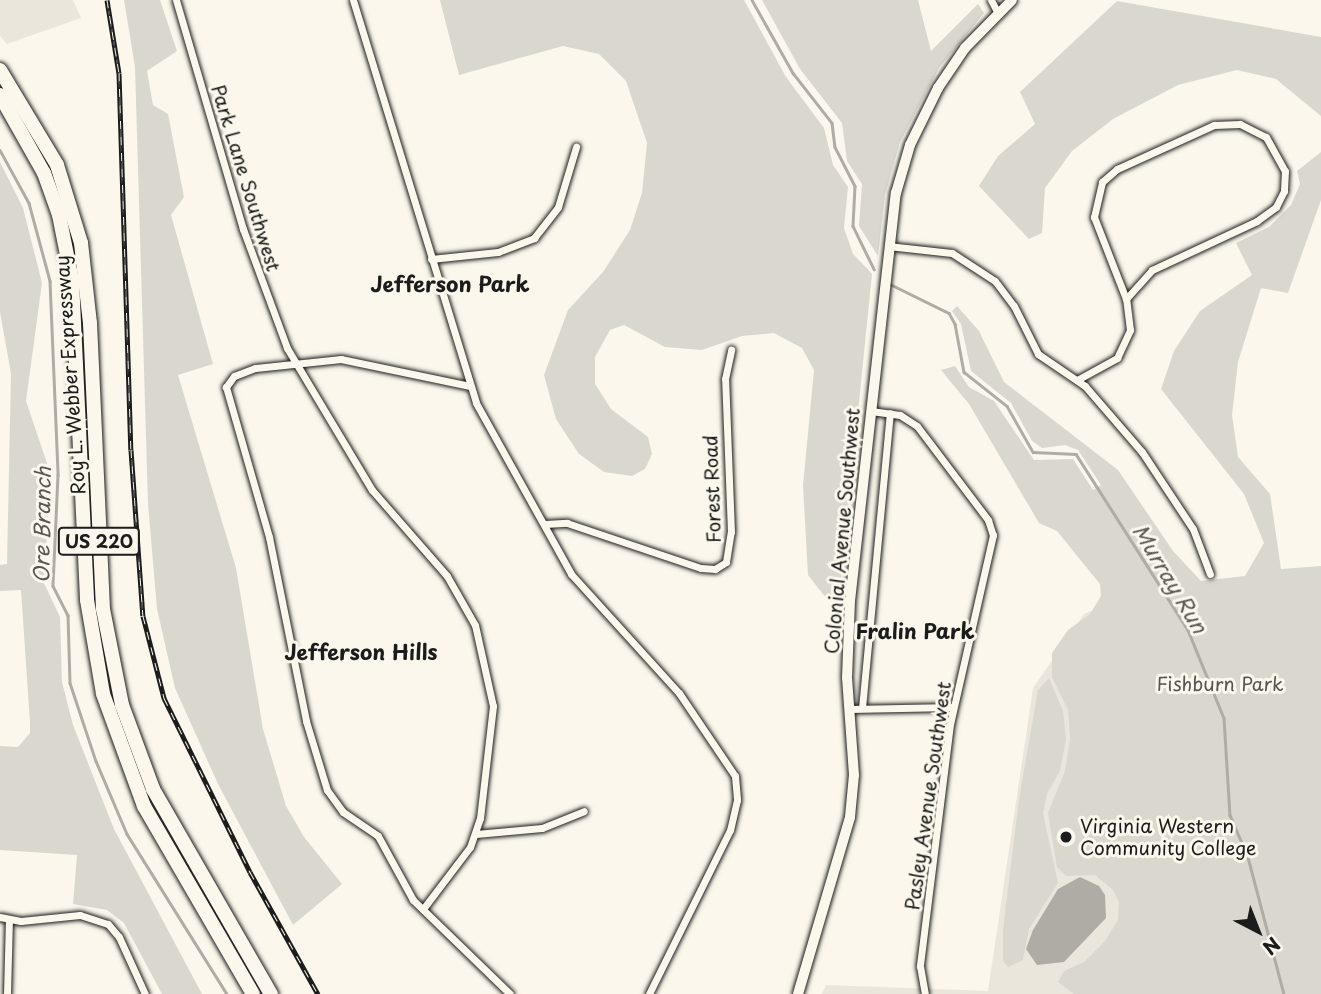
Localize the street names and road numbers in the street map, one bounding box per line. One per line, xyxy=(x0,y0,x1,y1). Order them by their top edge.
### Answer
street label: Park Lane Southwest xyxy=(207,82,285,274)
street label: Roy L. Webber Expressway xyxy=(50,251,90,499)
street label: Colonial Avenue Southwest xyxy=(820,407,864,655)
street label: Forest Road xyxy=(699,434,725,544)
road number: US 220 xyxy=(57,526,141,556)
street label: Pasley Avenue Southwest xyxy=(901,680,955,912)

